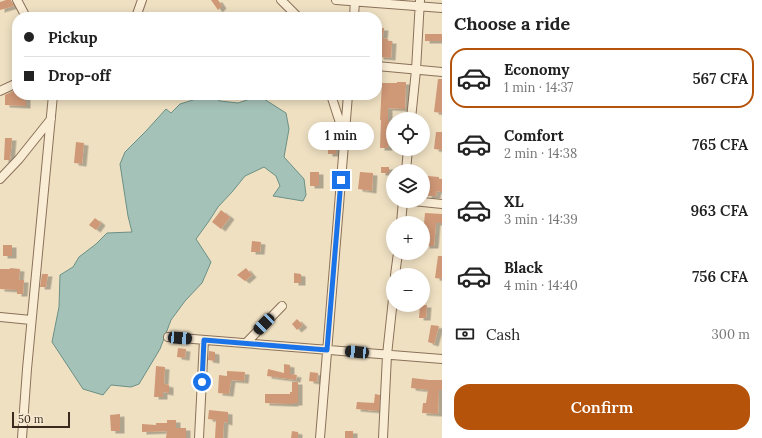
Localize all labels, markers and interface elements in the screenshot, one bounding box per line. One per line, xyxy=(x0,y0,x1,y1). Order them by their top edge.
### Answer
text: Choose a ride xyxy=(454,12,570,35)
text: Pickup xyxy=(48,28,97,47)
icon: car xyxy=(456,60,492,96)
text: Economy xyxy=(504,60,569,79)
text: Drop-off xyxy=(48,66,110,85)
text: 567 CFA xyxy=(692,69,748,88)
text: 1 min · 14:37 xyxy=(504,79,573,96)
map controls xyxy=(386,112,430,312)
button: locate xyxy=(386,112,430,156)
callout: 1 min xyxy=(308,122,374,150)
icon: car xyxy=(456,126,492,162)
text: Comfort xyxy=(504,126,564,145)
text: 1 min xyxy=(325,127,357,144)
text: 765 CFA xyxy=(692,135,748,154)
text: 2 min · 14:38 xyxy=(504,145,577,162)
button: layers xyxy=(386,164,430,208)
route end xyxy=(332,171,350,189)
icon: car xyxy=(456,192,492,228)
text: XL xyxy=(504,192,524,211)
text: 963 CFA xyxy=(690,201,748,220)
text: 3 min · 14:39 xyxy=(504,211,578,228)
button: + xyxy=(386,216,430,260)
icon: car xyxy=(456,258,492,294)
text: Black xyxy=(504,258,543,277)
text: 756 CFA xyxy=(692,267,748,286)
button: − xyxy=(386,268,430,312)
text: 4 min · 14:40 xyxy=(504,277,578,294)
car xyxy=(251,311,277,337)
icon: cash xyxy=(454,323,476,345)
text: Cash xyxy=(486,325,520,344)
text: 300 m xyxy=(712,326,750,343)
car xyxy=(168,331,192,345)
car xyxy=(345,345,369,359)
route start xyxy=(193,373,211,391)
button: Confirm xyxy=(454,384,750,430)
scale bar xyxy=(12,410,70,429)
text: 50 m xyxy=(18,412,44,426)

